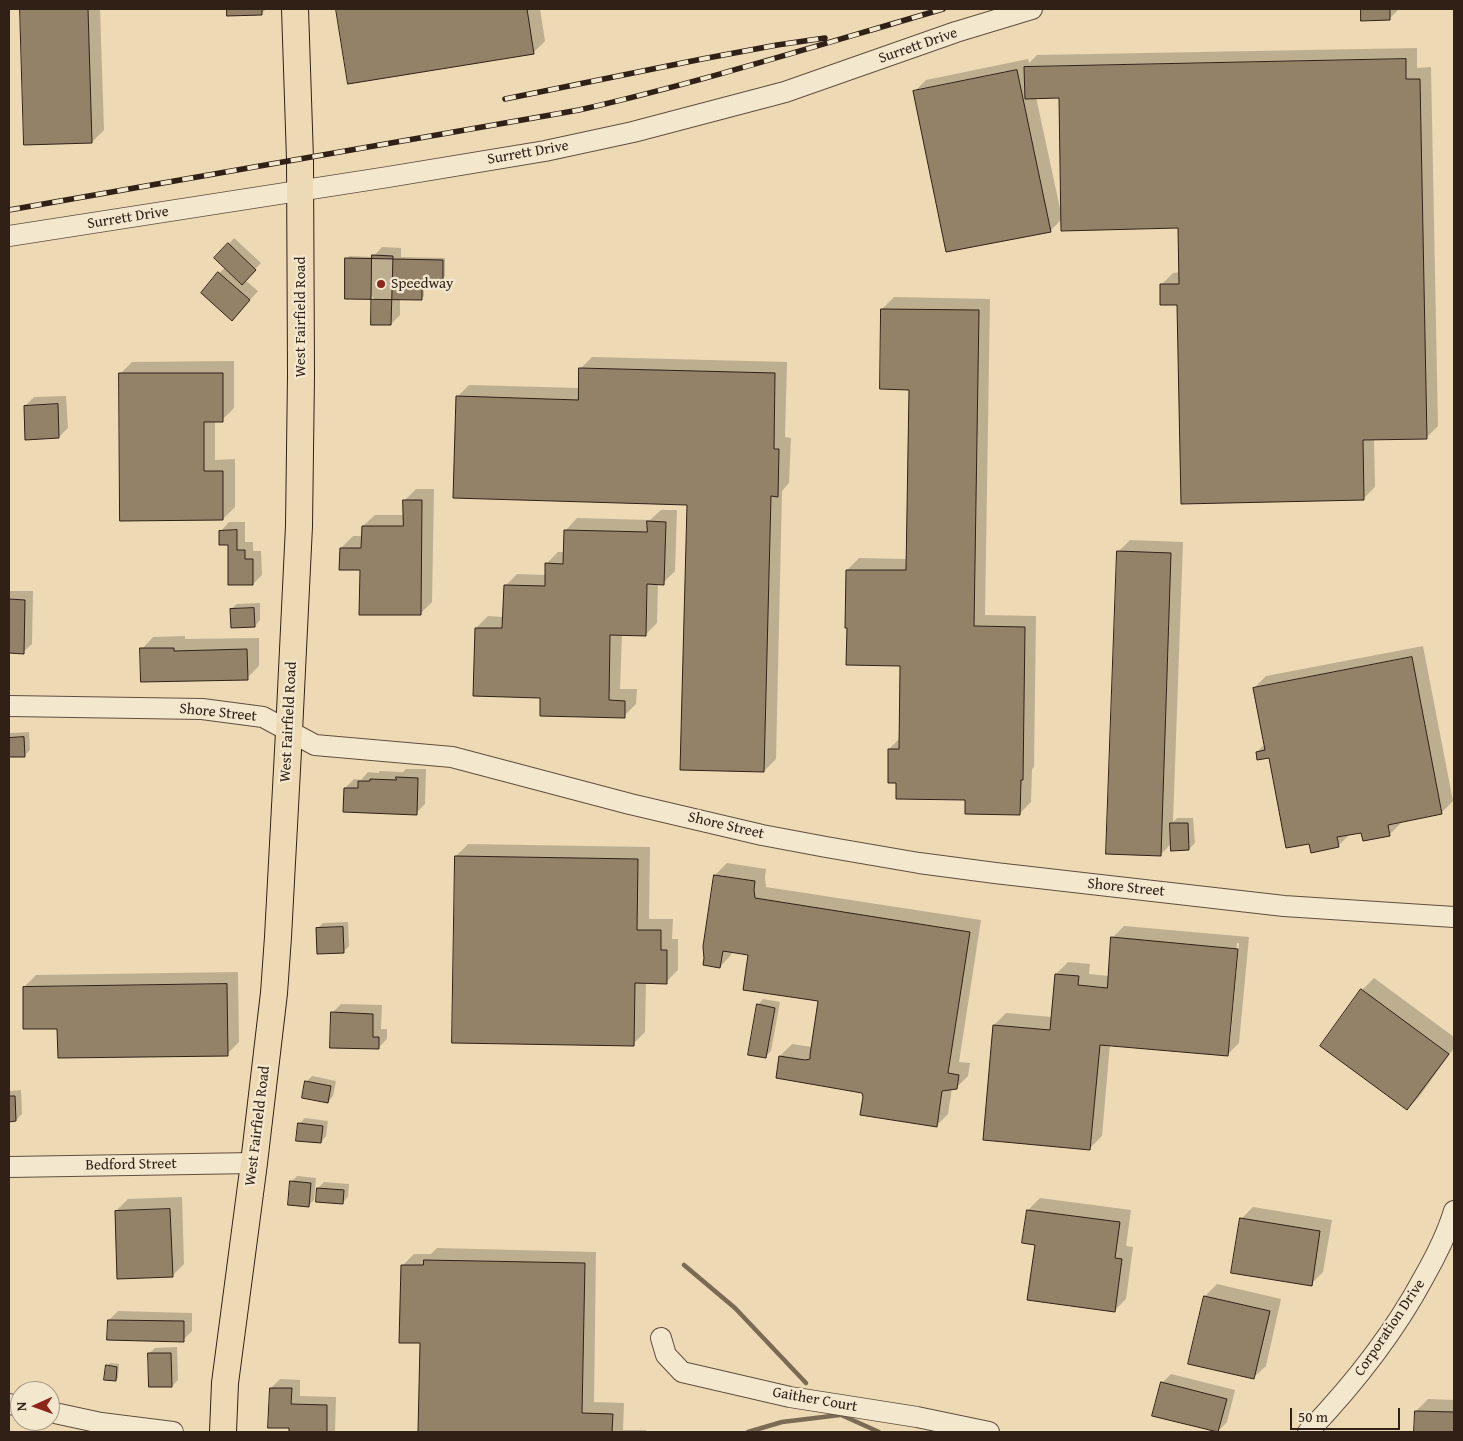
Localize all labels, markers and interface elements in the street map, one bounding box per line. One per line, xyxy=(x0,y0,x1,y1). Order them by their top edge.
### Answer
street label: Surrett Drive xyxy=(876,24,960,68)
street label: Surrett Drive xyxy=(486,137,570,169)
street label: Surrett Drive xyxy=(86,203,170,233)
street label: West Fairfield Road xyxy=(292,257,310,377)
place label: Speedway xyxy=(391,275,453,293)
marker: Speedway xyxy=(375,278,387,290)
street label: West Fairfield Road xyxy=(277,661,301,783)
street label: Shore Street xyxy=(178,700,258,726)
street label: Shore Street xyxy=(686,808,766,844)
street label: Shore Street xyxy=(1086,875,1166,901)
street label: West Fairfield Road xyxy=(242,1065,274,1187)
street label: Bedford Street xyxy=(85,1155,177,1175)
street label: Corporation Drive xyxy=(1351,1276,1429,1380)
north arrow xyxy=(10,1381,60,1431)
street label: Gaither Court xyxy=(771,1384,859,1416)
scale bar xyxy=(1293,1398,1403,1430)
text: N xyxy=(11,1401,31,1412)
text: 50 m xyxy=(1298,1406,1328,1427)

